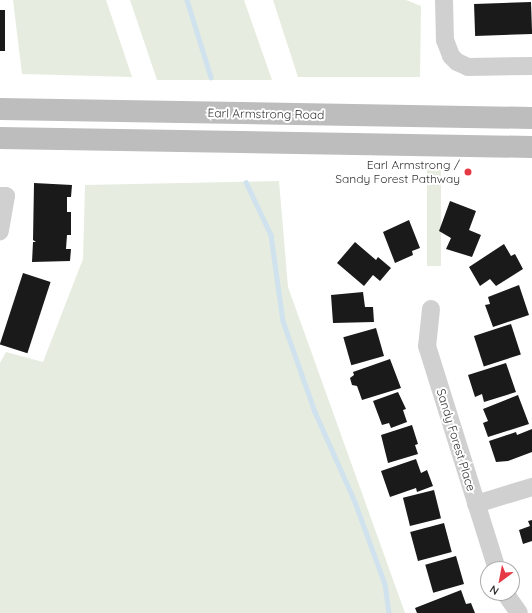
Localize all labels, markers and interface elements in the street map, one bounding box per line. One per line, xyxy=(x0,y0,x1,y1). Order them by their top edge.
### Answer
street label: Earl Armstrong Road xyxy=(207,106,325,122)
place label: Earl Armstrong / Sandy Forest Pathway xyxy=(335,158,460,186)
marker: Earl Armstrong / Sandy Forest Pathway xyxy=(463,167,473,177)
street label: Sandy Forest Place xyxy=(434,387,478,493)
north arrow xyxy=(480,561,520,601)
text: N xyxy=(487,582,501,598)

